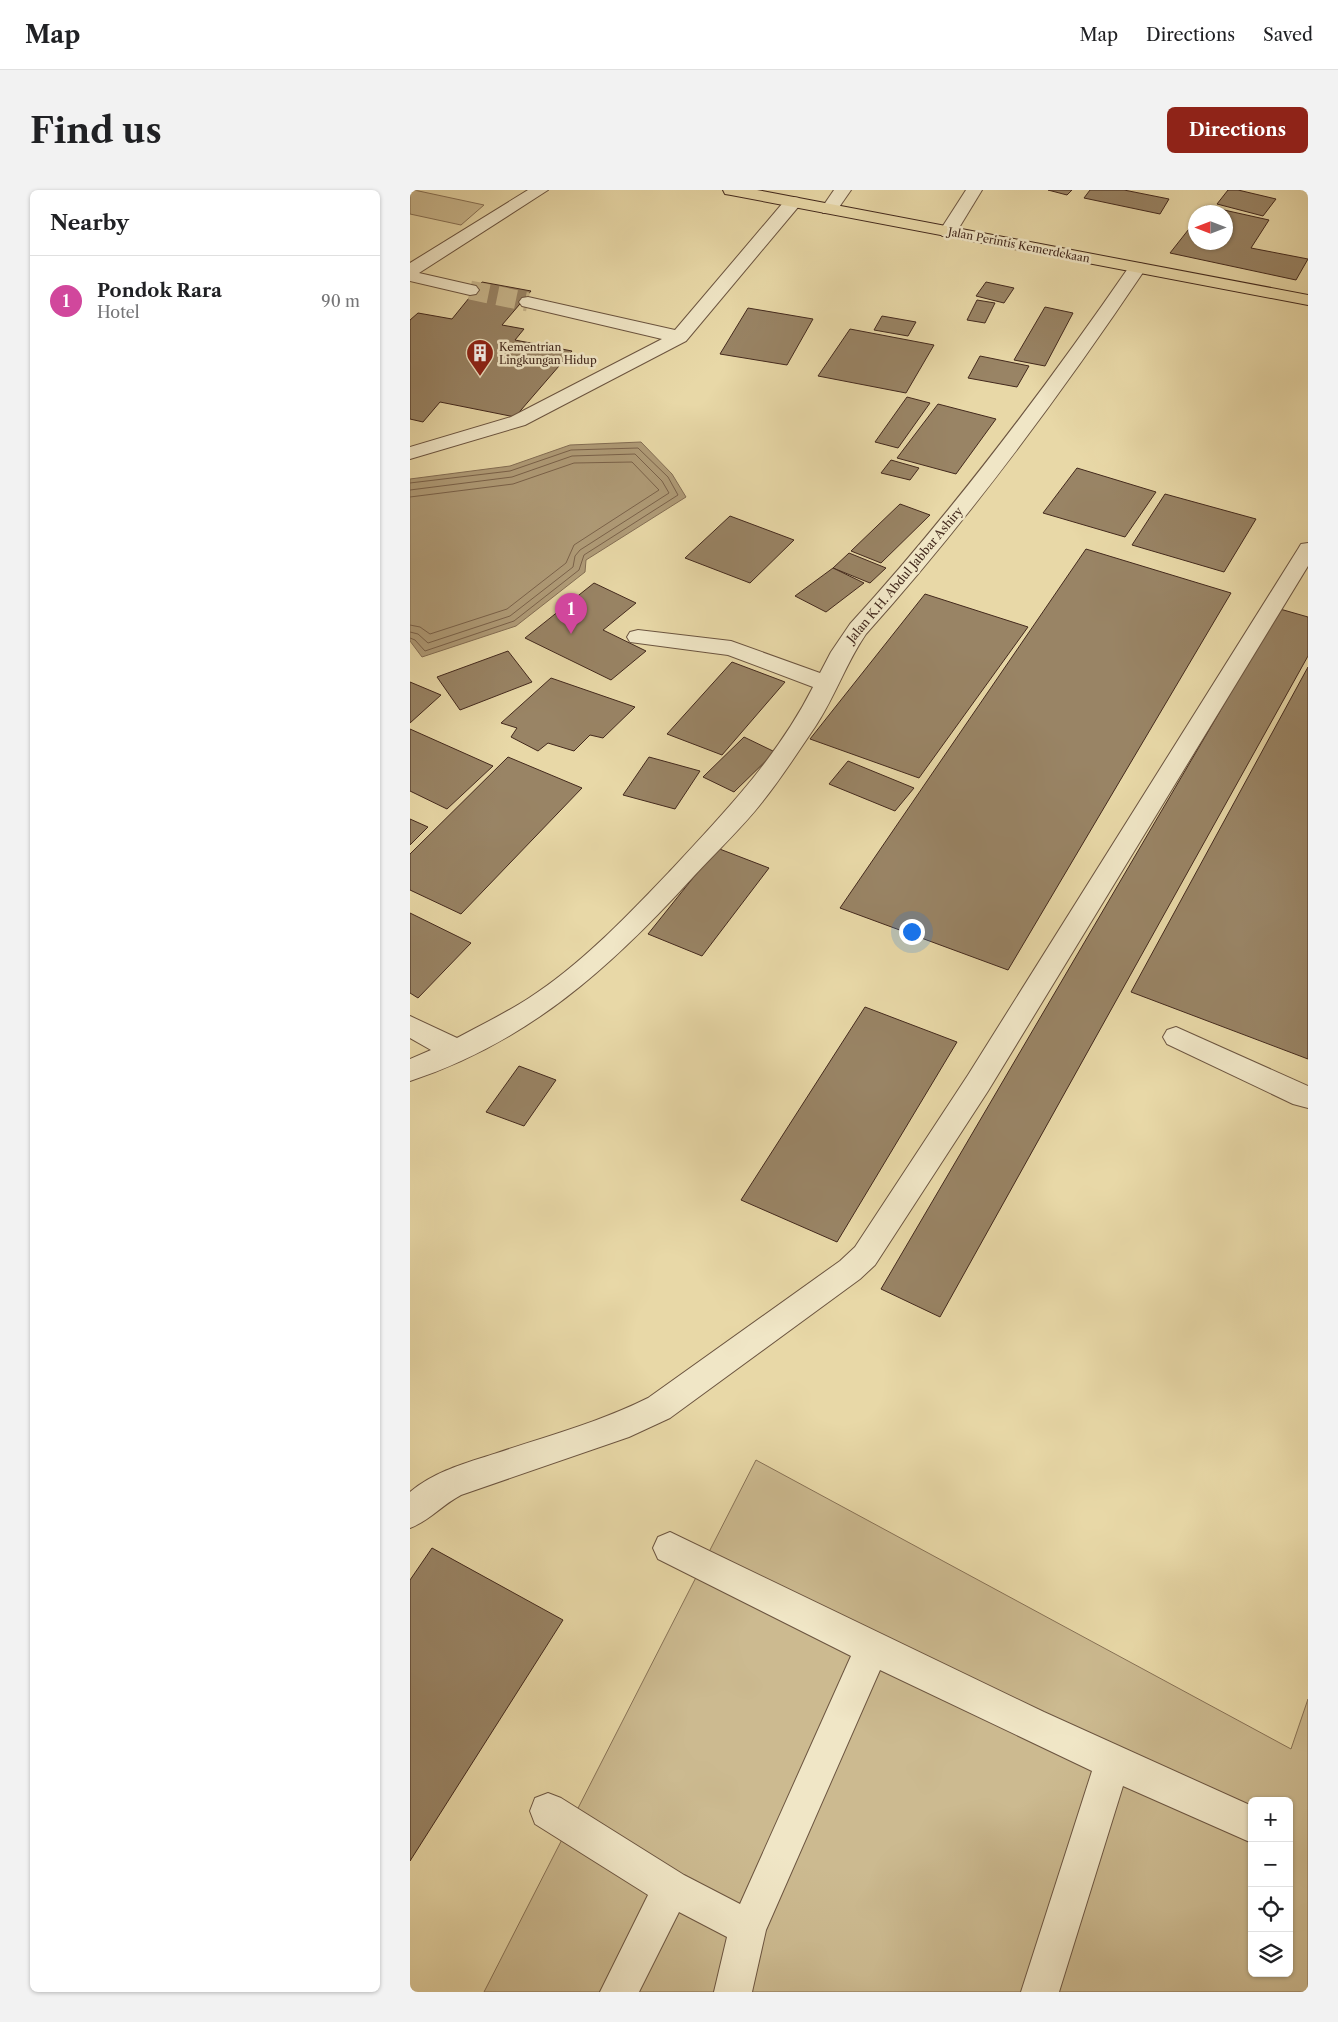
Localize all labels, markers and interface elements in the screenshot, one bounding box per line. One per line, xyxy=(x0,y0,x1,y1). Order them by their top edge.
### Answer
text: Map xyxy=(25,20,80,49)
text: Map xyxy=(1079,24,1118,46)
text: Directions xyxy=(1146,24,1235,46)
text: Saved xyxy=(1263,24,1313,46)
button: Directions xyxy=(1167,107,1308,153)
text: Find us xyxy=(30,109,162,152)
north arrow xyxy=(1188,205,1233,250)
text: Nearby xyxy=(50,210,129,235)
street label: Jalan Perintis Kemerdekaan xyxy=(945,224,1091,266)
text: Pondok Rara xyxy=(97,279,222,302)
text: 1 xyxy=(62,291,70,311)
text: 90 m xyxy=(321,291,360,311)
text: Hotel xyxy=(97,302,140,322)
building icon: Kementrian Lingkungan Hidup xyxy=(465,338,495,377)
place label: Kementrian Lingkungan Hidup xyxy=(499,340,597,367)
street label: Jalan K.H. Abdul Jabbar Ashiry xyxy=(842,503,966,647)
pin: 1 xyxy=(555,593,587,634)
your location xyxy=(899,919,925,945)
map controls xyxy=(1248,1797,1293,1977)
button: + xyxy=(1248,1797,1293,1842)
button: − xyxy=(1248,1842,1293,1887)
button: locate xyxy=(1248,1887,1293,1932)
button: layers xyxy=(1248,1932,1293,1977)

